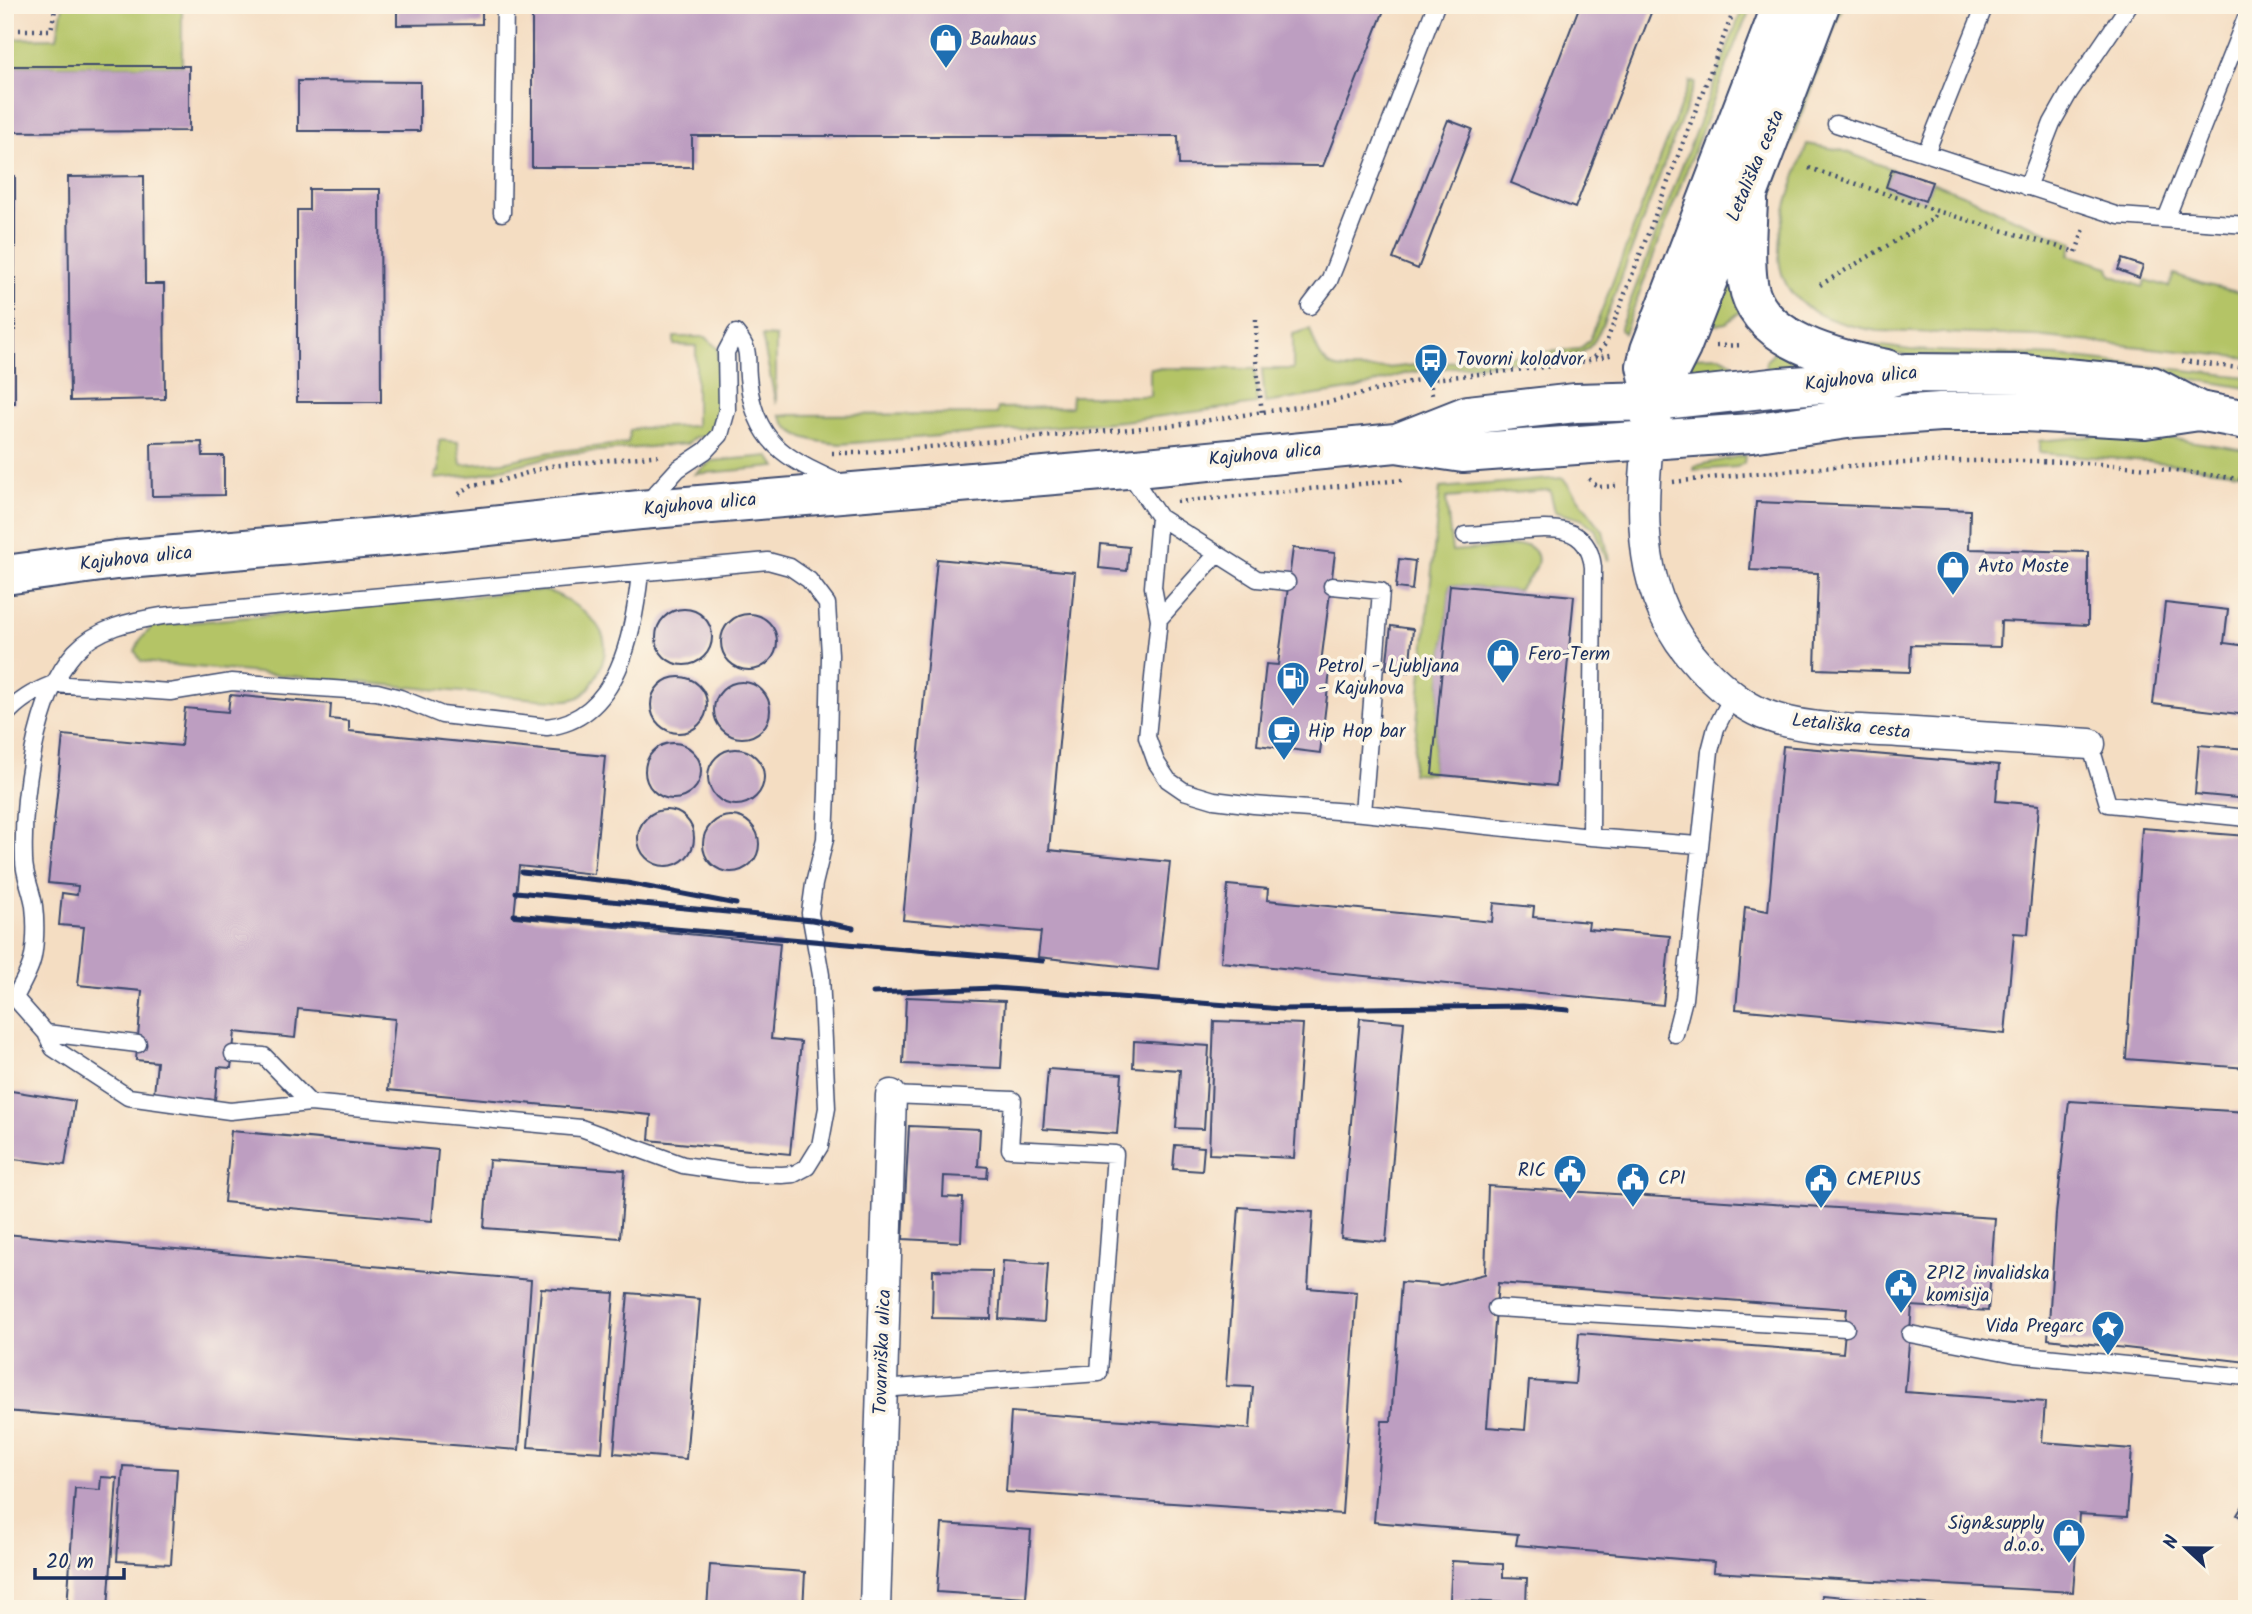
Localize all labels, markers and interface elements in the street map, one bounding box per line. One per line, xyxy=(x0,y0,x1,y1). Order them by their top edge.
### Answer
shop icon: Bauhaus xyxy=(927,21,965,70)
place label: Bauhaus xyxy=(970,25,1036,55)
street label: Letališka cesta xyxy=(1719,105,1793,227)
bus stop icon: Tovorni kolodvor xyxy=(1412,341,1450,390)
place label: Tovorni kolodvor xyxy=(1456,345,1585,375)
street label: Kajuhova ulica xyxy=(1803,358,1919,400)
street label: Kajuhova ulica xyxy=(1207,435,1323,475)
street label: Kajuhova ulica xyxy=(642,485,758,525)
street label: Kajuhova ulica xyxy=(78,538,194,580)
shop icon: Avto Moste xyxy=(1934,548,1972,597)
place label: Avto Moste xyxy=(1978,552,2069,582)
shop icon: Fero-Term xyxy=(1484,636,1522,685)
place label: Fero-Term xyxy=(1528,640,1610,670)
place label: Petrol - Ljubljana - Kajuhova xyxy=(1318,652,1459,704)
fuel station icon: Petrol - Ljubljana - Kajuhova xyxy=(1274,659,1312,708)
street label: Letališka cesta xyxy=(1790,706,1912,748)
cafe icon: Hip Hop bar xyxy=(1265,713,1303,762)
place label: Hip Hop bar xyxy=(1308,717,1407,747)
public building icon: RIC xyxy=(1551,1152,1589,1201)
place label: RIC xyxy=(1518,1156,1546,1186)
public building icon: CPI xyxy=(1614,1160,1652,1209)
public building icon: CMEPIUS xyxy=(1802,1161,1840,1210)
place label: CPI xyxy=(1658,1164,1686,1194)
place label: CMEPIUS xyxy=(1846,1165,1921,1195)
place label: ZPIZ invalidska komisija xyxy=(1926,1259,2050,1311)
public building icon: ZPIZ invalidska komisija xyxy=(1882,1266,1920,1315)
street label: Tovarniška ulica xyxy=(866,1289,900,1415)
place icon: Vida Pregarc xyxy=(2089,1308,2127,1357)
place label: Vida Pregarc xyxy=(1986,1312,2084,1342)
place label: Sign&supply d.o.o. xyxy=(1948,1509,2045,1561)
north arrow xyxy=(2150,1512,2220,1582)
shop icon: Sign&supply d.o.o. xyxy=(2050,1516,2088,1565)
text: N xyxy=(2156,1531,2188,1554)
scale bar xyxy=(35,1537,124,1581)
text: 20 m xyxy=(46,1546,94,1579)

